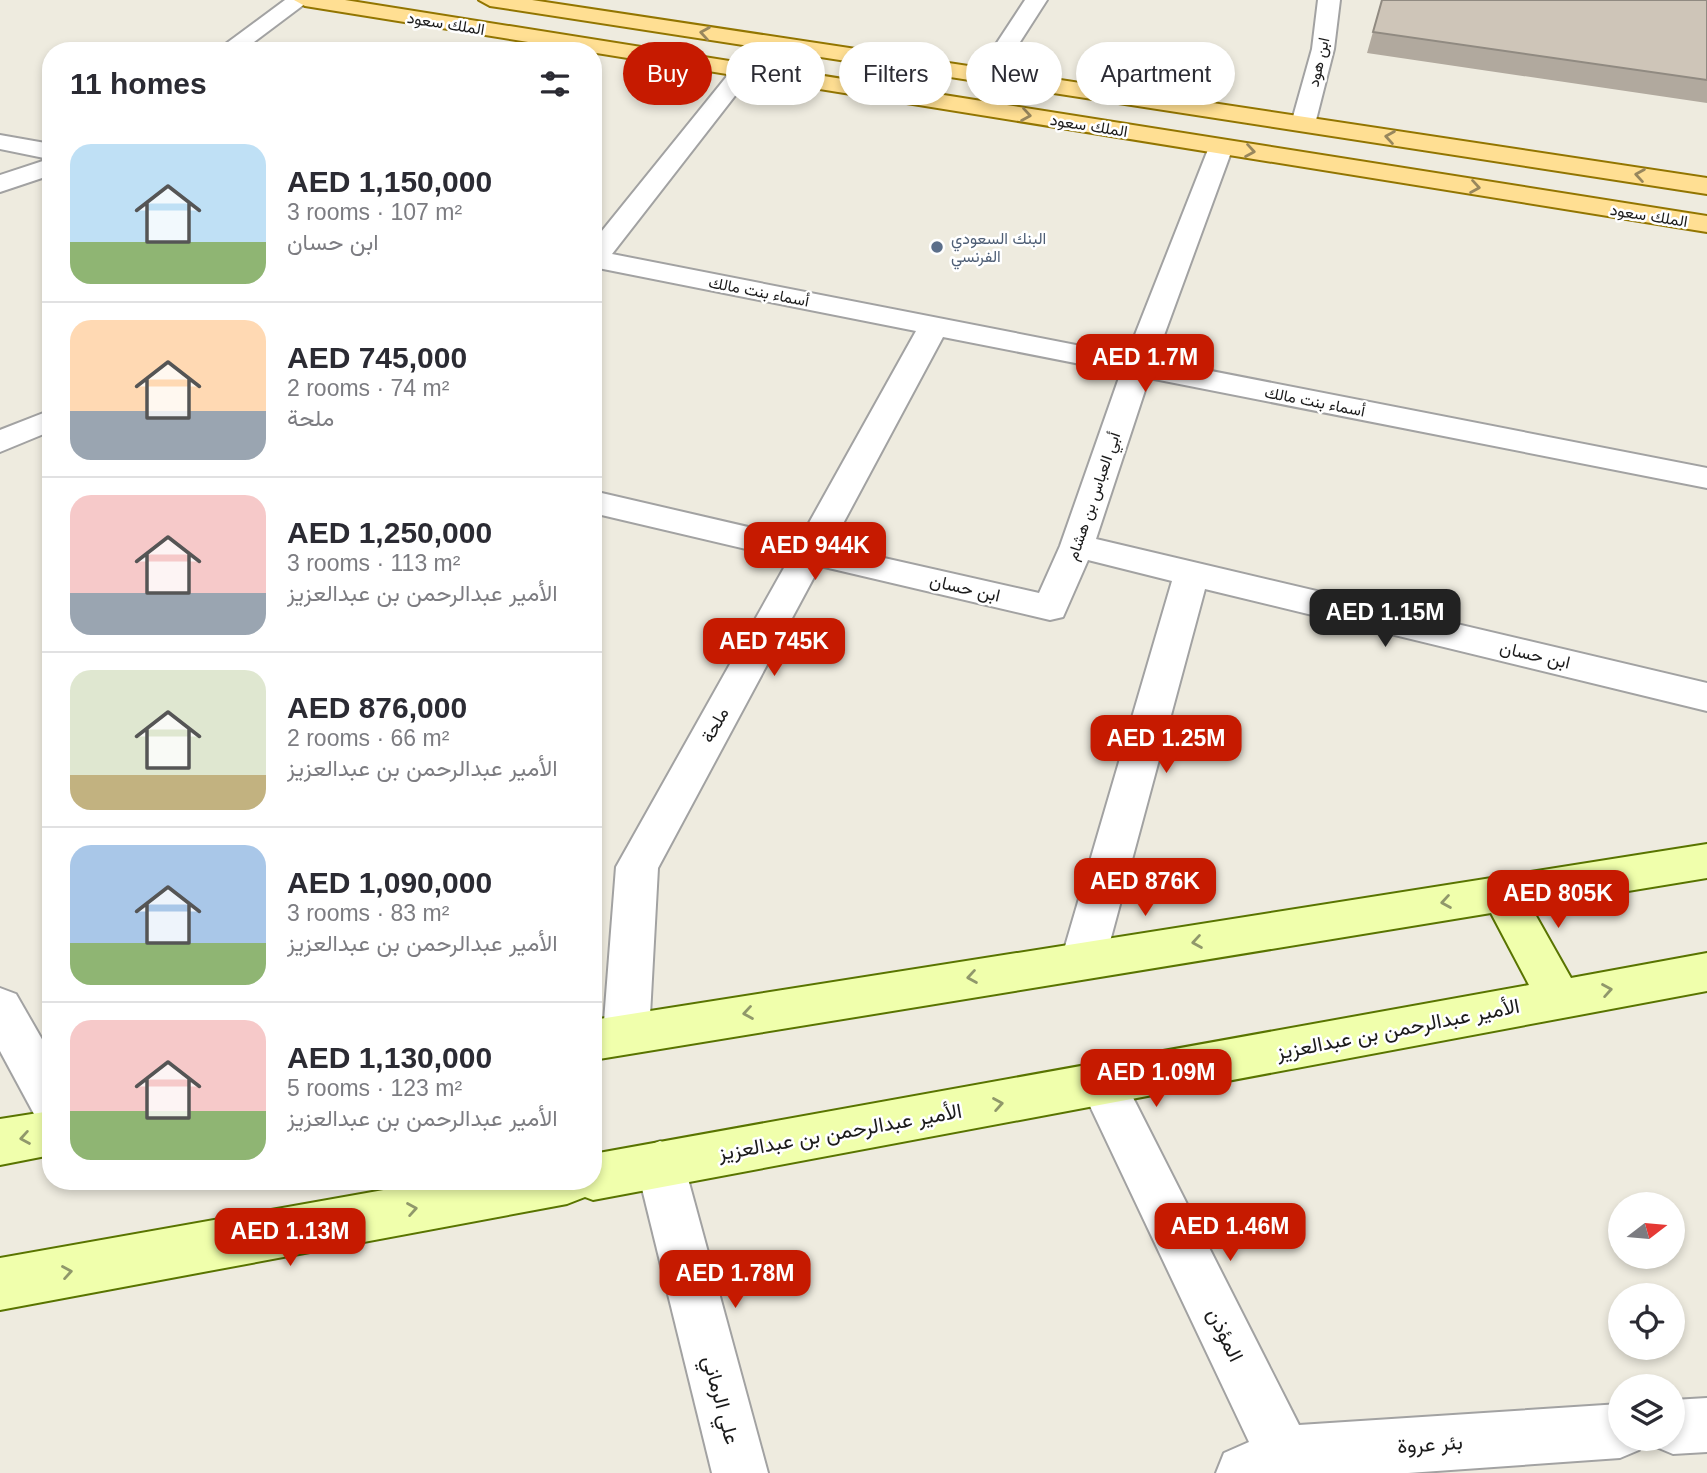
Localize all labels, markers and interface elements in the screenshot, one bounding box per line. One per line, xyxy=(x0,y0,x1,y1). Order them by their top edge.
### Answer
street label: الملك سعود xyxy=(406,9,486,40)
one-way arrow xyxy=(699,26,711,41)
street label: ابن هود xyxy=(1305,36,1334,89)
chip: Buy xyxy=(623,42,712,105)
chip: Rent xyxy=(726,42,825,105)
chip: Filters xyxy=(839,42,952,105)
chip: New xyxy=(966,42,1062,105)
chip: Apartment xyxy=(1076,42,1235,105)
icon: filters xyxy=(536,65,574,103)
text: 11 homes xyxy=(70,67,207,100)
one-way arrow xyxy=(1020,107,1032,122)
street label: الملك سعود xyxy=(1049,111,1129,142)
one-way arrow xyxy=(1385,130,1396,145)
one-way arrow xyxy=(1244,143,1256,158)
text: AED 1,150,000 xyxy=(287,165,492,198)
one-way arrow xyxy=(1634,168,1645,183)
icon: home xyxy=(126,172,210,256)
one-way arrow xyxy=(1469,179,1481,194)
text: 3 rooms · 107 m² xyxy=(287,199,462,225)
street label: الملك سعود xyxy=(1609,201,1689,232)
text: ابن حسان xyxy=(287,229,379,255)
place label: البنك السعودي الفرنسي xyxy=(951,230,1046,270)
marker: البنك السعودي الفرنسي xyxy=(929,239,945,255)
street label: أسماء بنت مالك xyxy=(707,273,811,311)
pin: AED 1.7M xyxy=(1073,334,1217,394)
text: AED 745,000 xyxy=(287,341,467,374)
text: AED 1.7M xyxy=(1092,344,1198,370)
icon: home xyxy=(126,348,210,432)
text: 2 rooms · 74 m² xyxy=(287,375,449,401)
street label: أسماء بنت مالك xyxy=(1263,383,1367,421)
text: ملحة xyxy=(287,405,334,431)
street label: أبي العباس بن هشام xyxy=(1064,430,1128,564)
text: AED 1,250,000 xyxy=(287,516,492,549)
pin: AED 944K xyxy=(743,522,887,582)
icon: home xyxy=(126,523,210,607)
text: AED 944K xyxy=(760,532,870,558)
text: 3 rooms · 113 m² xyxy=(287,550,460,576)
street label: ابن حسان xyxy=(928,570,1002,607)
text: الأمير عبدالرحمن بن عبدالعزيز xyxy=(287,580,558,606)
pin: AED 1.15M xyxy=(1305,590,1465,649)
text: AED 1.15M xyxy=(1326,599,1444,625)
pin: AED 745K xyxy=(702,618,846,678)
text: AED 745K xyxy=(719,628,829,654)
street label: ابن حسان xyxy=(1498,637,1572,674)
text: AED 876,000 xyxy=(287,691,467,724)
icon: home xyxy=(126,698,210,782)
street label: ملحة xyxy=(697,704,733,746)
pin: AED 1.25M xyxy=(1086,716,1246,775)
text: 2 rooms · 66 m² xyxy=(287,725,449,751)
text: AED 1.25M xyxy=(1107,725,1225,751)
text: الأمير عبدالرحمن بن عبدالعزيز xyxy=(287,755,558,781)
pin: AED 876K xyxy=(1073,858,1217,918)
text: AED 1,090,000 xyxy=(287,866,492,899)
text: AED 876K xyxy=(1090,868,1200,894)
pin: AED 805K xyxy=(1486,870,1630,930)
icon: home xyxy=(126,873,210,957)
text: AED 805K xyxy=(1503,880,1613,906)
one-way arrow xyxy=(1440,894,1452,909)
text: 3 rooms · 83 m² xyxy=(287,900,449,926)
text: الأمير عبدالرحمن بن عبدالعزيز xyxy=(287,930,558,956)
one-way arrow xyxy=(1191,934,1203,949)
one-way arrow xyxy=(967,970,978,985)
one-way arrow xyxy=(1601,983,1613,998)
street label: الأمير عبدالرحمن بن عبدالعزيز xyxy=(1273,994,1522,1066)
one-way arrow xyxy=(742,1005,754,1020)
text: AED 1,130,000 xyxy=(287,1041,492,1074)
icon: home xyxy=(126,1048,210,1132)
pin: AED 1.09M xyxy=(1076,1050,1236,1109)
text: AED 1.09M xyxy=(1097,1059,1215,1085)
text: 5 rooms · 123 m² xyxy=(287,1075,462,1101)
one-way arrow xyxy=(992,1097,1004,1112)
street label: الأمير عبدالرحمن بن عبدالعزيز xyxy=(715,1099,964,1166)
text: الأمير عبدالرحمن بن عبدالعزيز xyxy=(287,1105,558,1131)
one-way arrow xyxy=(19,1130,31,1145)
north arrow xyxy=(1608,1192,1685,1269)
map controls xyxy=(1608,1192,1685,1451)
one-way arrow xyxy=(406,1203,418,1218)
pin: AED 1.46M xyxy=(1150,1204,1310,1263)
pin: AED 1.13M xyxy=(210,1208,370,1268)
text: AED 1.46M xyxy=(1171,1213,1289,1239)
text: AED 1.13M xyxy=(231,1218,349,1244)
pin: AED 1.78M xyxy=(655,1250,815,1310)
text: AED 1.78M xyxy=(676,1260,794,1286)
one-way arrow xyxy=(61,1265,73,1280)
button: locate xyxy=(1608,1283,1685,1360)
street label: المؤذن xyxy=(1201,1304,1248,1366)
street label: علي الرماني xyxy=(693,1353,744,1448)
button: layers xyxy=(1608,1374,1685,1451)
street label: بئر عروة xyxy=(1396,1430,1464,1459)

